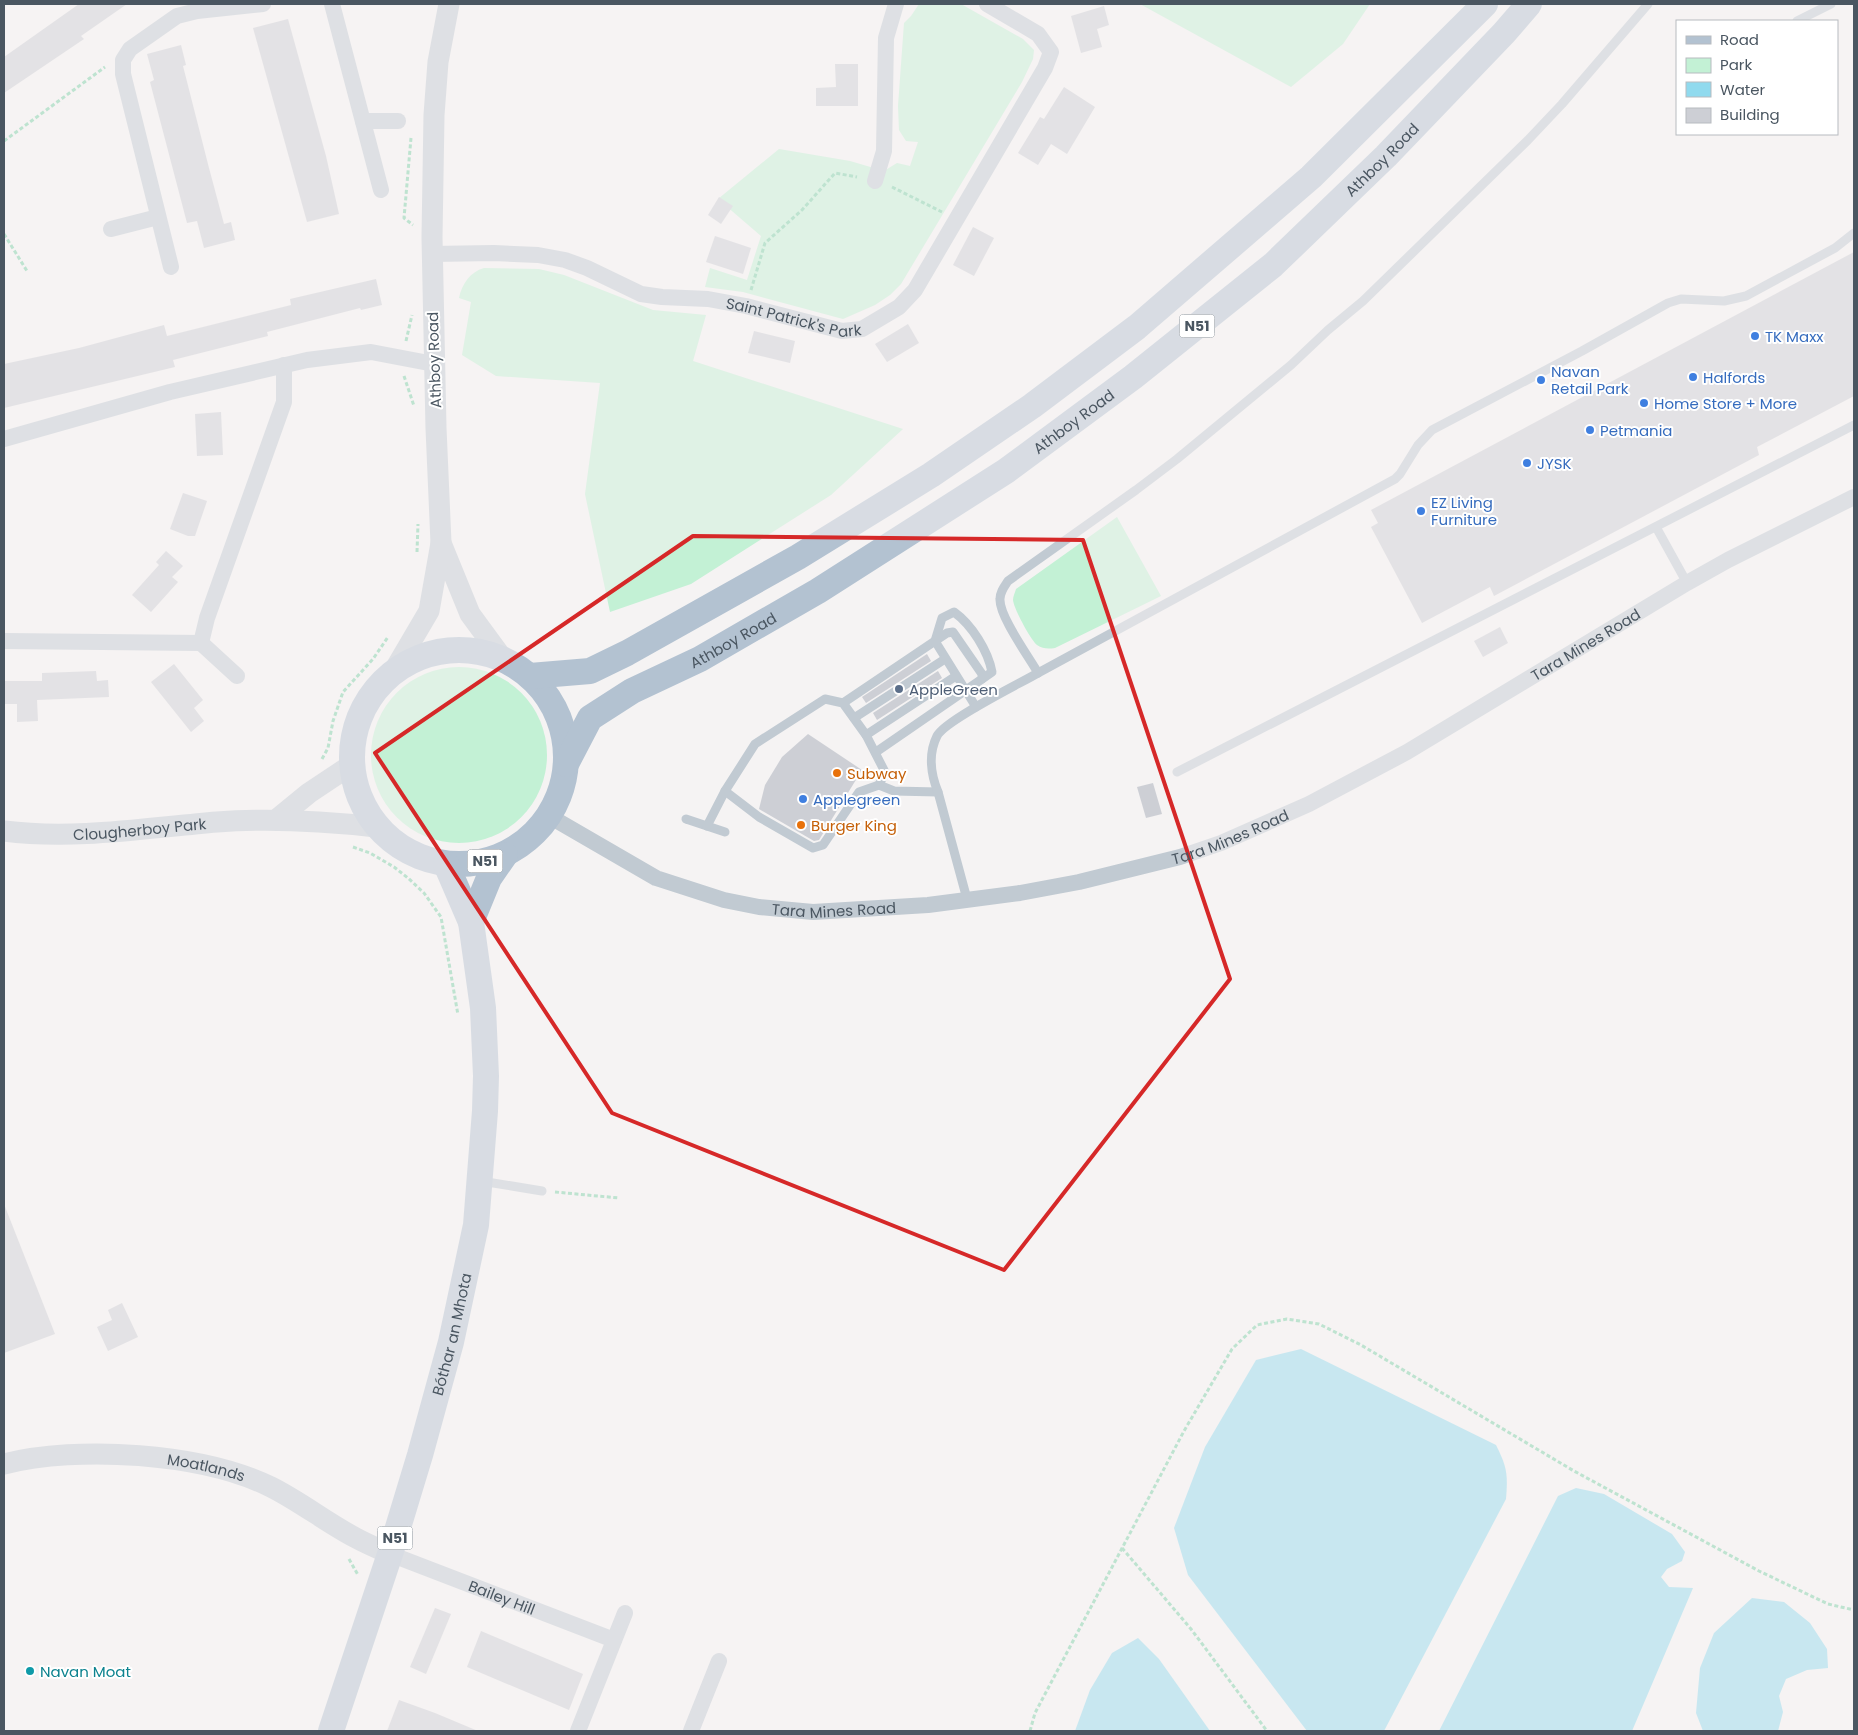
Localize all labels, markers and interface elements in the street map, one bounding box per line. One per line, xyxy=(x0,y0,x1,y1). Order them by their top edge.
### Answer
legend xyxy=(1676,20,1838,135)
text: Road xyxy=(1720,29,1759,50)
text: Park xyxy=(1720,54,1752,75)
text: Water xyxy=(1720,79,1766,100)
text: Building xyxy=(1720,104,1780,125)
street label: Athboy Road xyxy=(1340,118,1423,201)
street label: Saint Patrick's Park xyxy=(724,292,863,342)
street label: Athboy Road xyxy=(422,311,446,409)
road number: N51 xyxy=(1180,314,1214,338)
place label: TK Maxx xyxy=(1765,326,1824,347)
marker: TK Maxx xyxy=(1749,330,1761,342)
place label: Navan Retail Park xyxy=(1551,361,1629,399)
place label: Halfords xyxy=(1703,367,1765,388)
marker: Halfords xyxy=(1687,371,1699,383)
marker: Navan Retail Park xyxy=(1535,374,1547,386)
street label: Athboy Road xyxy=(1028,384,1118,458)
place label: Home Store + More xyxy=(1654,393,1797,414)
marker: Home Store + More xyxy=(1638,397,1650,409)
place label: Petmania xyxy=(1600,420,1672,441)
marker: Petmania xyxy=(1584,424,1596,436)
place label: JYSK xyxy=(1537,453,1572,474)
marker: JYSK xyxy=(1521,457,1533,469)
place label: EZ Living Furniture xyxy=(1431,492,1497,530)
marker: EZ Living Furniture xyxy=(1415,505,1427,517)
street label: Tara Mines Road xyxy=(1527,603,1644,685)
street label: Athboy Road xyxy=(686,607,780,673)
place label: AppleGreen xyxy=(909,679,998,700)
marker: AppleGreen xyxy=(893,683,905,695)
place label: Subway xyxy=(847,763,907,784)
marker: Subway xyxy=(831,767,843,779)
place label: Applegreen xyxy=(813,789,900,810)
marker: Applegreen xyxy=(797,793,809,805)
street label: Tara Mines Road xyxy=(1169,804,1292,869)
street label: Clougherboy Park xyxy=(73,812,207,845)
place label: Burger King xyxy=(811,815,897,836)
marker: Burger King xyxy=(795,819,807,831)
road number: N51 xyxy=(468,849,502,872)
street label: Tara Mines Road xyxy=(771,896,897,923)
street label: Bóthar an Mhota xyxy=(426,1271,476,1398)
street label: Moatlands xyxy=(166,1448,248,1486)
road number: N51 xyxy=(378,1526,412,1550)
street label: Bailey Hill xyxy=(466,1575,538,1619)
place label: Navan Moat xyxy=(40,1661,131,1682)
marker: Navan Moat xyxy=(24,1665,36,1677)

